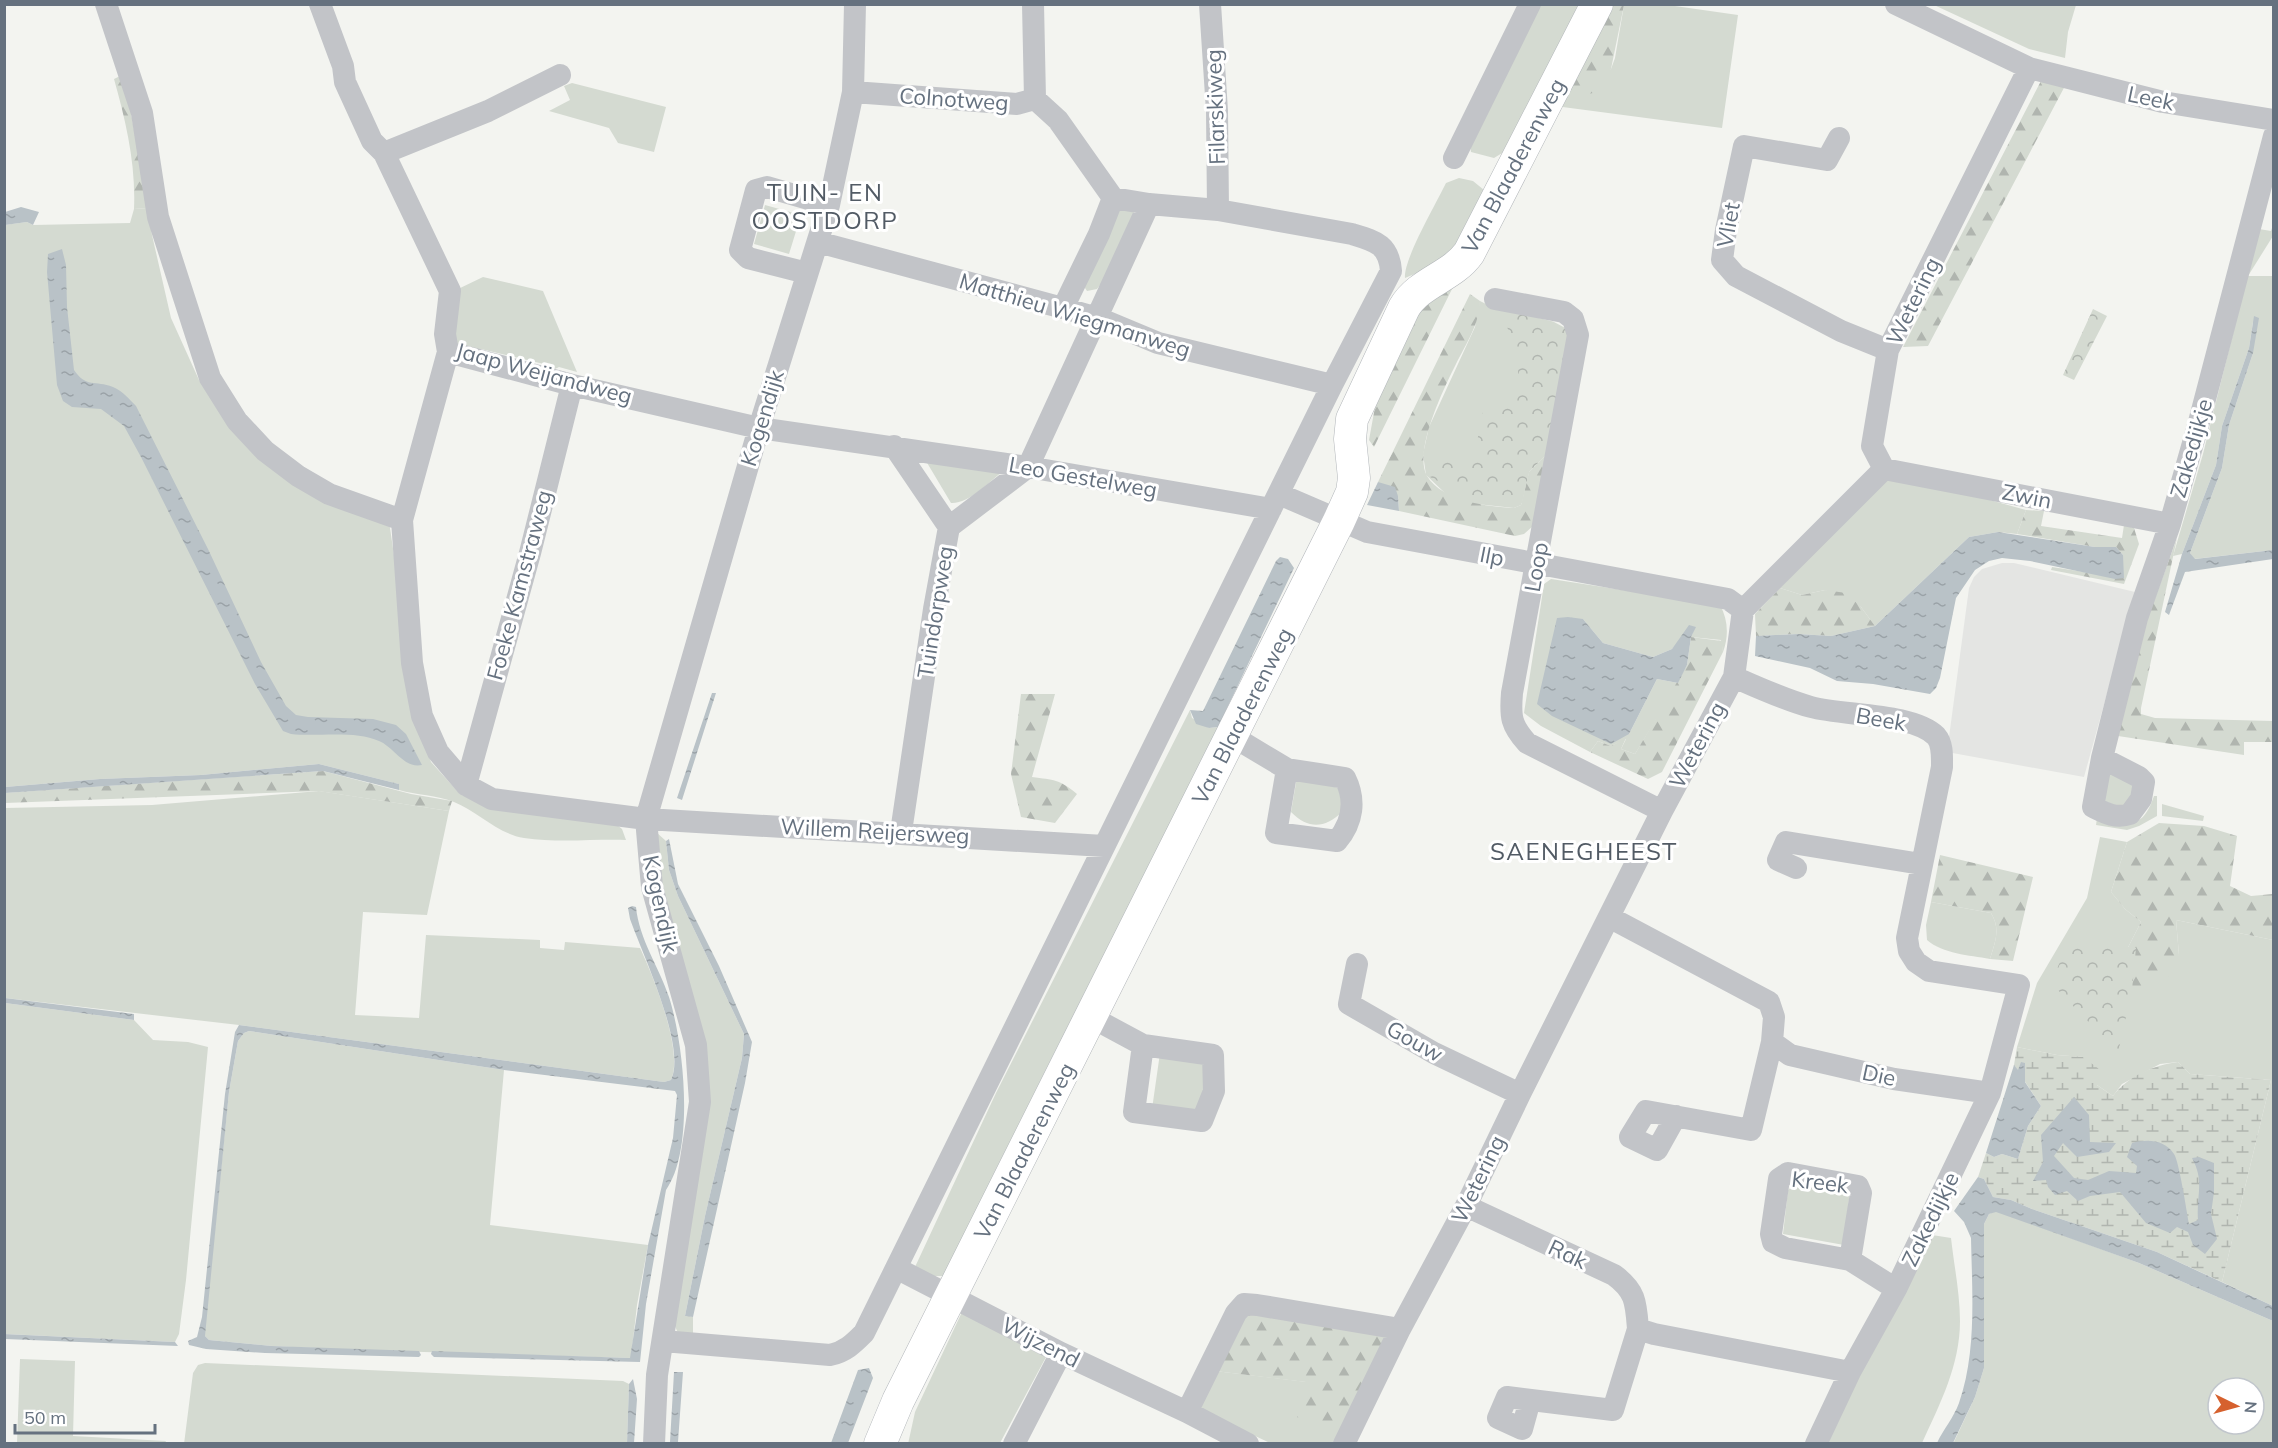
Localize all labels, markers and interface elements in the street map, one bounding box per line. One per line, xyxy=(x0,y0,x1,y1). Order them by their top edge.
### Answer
street label: Filarskiweg xyxy=(1199,49,1231,165)
street label: Van Blaaderenweg xyxy=(1455,74,1571,258)
street label: Leek xyxy=(2125,79,2178,117)
street label: Colnotweg xyxy=(898,81,1010,117)
district label: TUIN- EN OOSTDORP xyxy=(752,177,898,235)
street label: Vliet xyxy=(1710,200,1746,250)
street label: Wetering xyxy=(1880,253,1946,349)
street label: Matthieu Wiegmanweg xyxy=(956,267,1194,363)
street label: Jaap Weijandweg xyxy=(453,336,635,410)
street label: Kogendijk xyxy=(734,366,790,470)
street label: Zakedijkje xyxy=(2164,395,2218,501)
street label: Leo Gestelweg xyxy=(1007,450,1159,504)
street label: Zwin xyxy=(2000,478,2054,514)
street label: Foeke Kamstraweg xyxy=(480,487,558,683)
street label: Ilp xyxy=(1477,540,1507,572)
street label: Loop xyxy=(1518,540,1554,594)
street label: Tuindorpweg xyxy=(911,544,959,680)
street label: Van Blaaderenweg xyxy=(1185,623,1299,809)
street label: Wetering xyxy=(1663,697,1731,793)
street label: Beek xyxy=(1854,701,1909,737)
street label: Willem Reijersweg xyxy=(780,812,970,850)
district label: SAENEGHEEST xyxy=(1490,836,1678,866)
street label: Kogendijk xyxy=(637,852,685,956)
street label: Gouw xyxy=(1382,1014,1448,1068)
street label: Van Blaaderenweg xyxy=(967,1058,1081,1244)
street label: Die xyxy=(1860,1058,1898,1092)
street label: Wetering xyxy=(1445,1131,1511,1227)
street label: Kreek xyxy=(1790,1165,1851,1199)
street label: Zakedijkje xyxy=(1895,1167,1965,1271)
street label: Rak xyxy=(1544,1233,1593,1275)
street label: Wijzend xyxy=(997,1310,1085,1374)
north arrow xyxy=(2206,1376,2266,1436)
scale bar xyxy=(15,1397,154,1435)
text: N xyxy=(2240,1400,2261,1414)
text: 50 m xyxy=(24,1406,66,1429)

